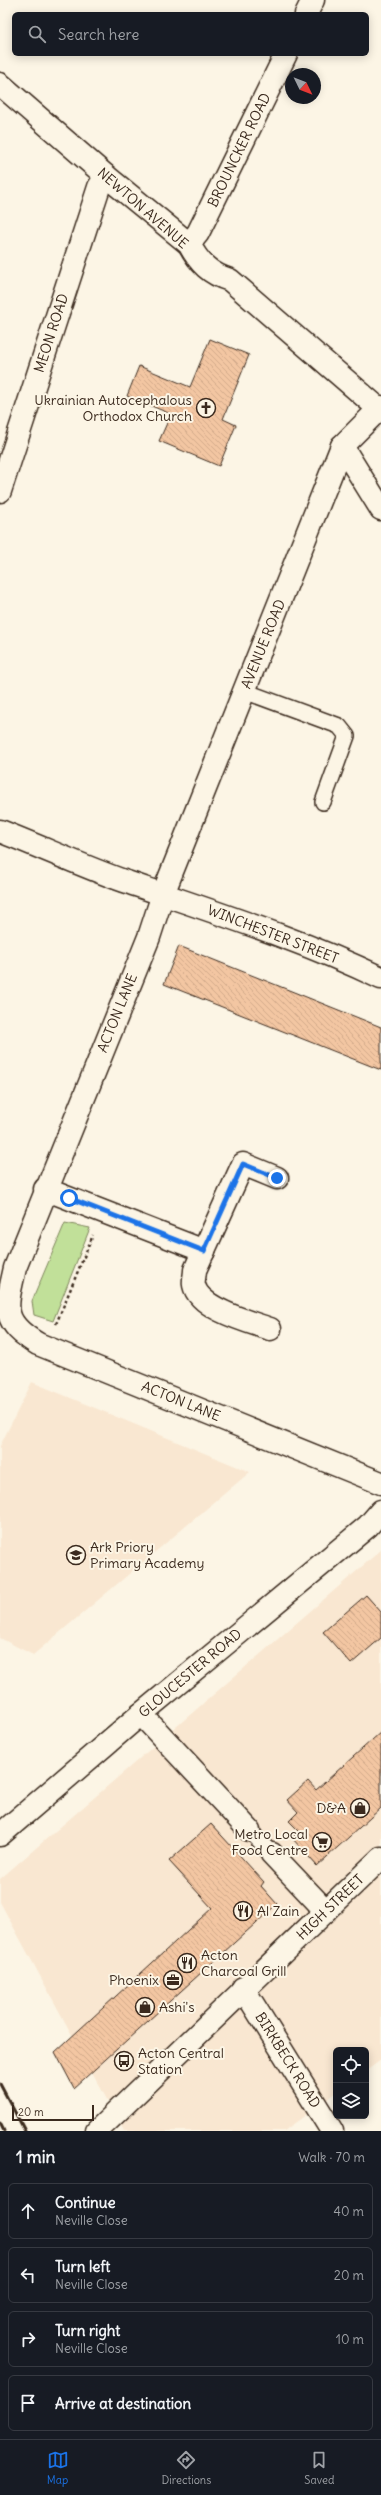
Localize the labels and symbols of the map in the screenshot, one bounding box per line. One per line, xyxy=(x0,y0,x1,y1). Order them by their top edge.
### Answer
north arrow xyxy=(285,68,321,104)
street label: BROUNCKER ROAD xyxy=(204,90,274,210)
street label: NEWTON AVENUE xyxy=(94,164,192,252)
street label: MEON ROAD xyxy=(30,291,72,375)
place label: Ukrainian Autocephalous Orthodox Church xyxy=(34,391,192,425)
church icon: Ukrainian Autocephalous Orthodox Church xyxy=(195,397,217,419)
street label: AVENUE ROAD xyxy=(237,597,289,691)
street label: WINCHESTER STREET xyxy=(205,901,341,967)
street label: ACTON LANE xyxy=(93,971,141,1055)
route end xyxy=(268,1169,286,1187)
route start xyxy=(60,1189,78,1207)
street label: ACTON LANE xyxy=(139,1377,223,1425)
place label: Ark Priory Primary Academy xyxy=(90,1538,204,1572)
school or university icon: Ark Priory Primary Academy xyxy=(65,1544,87,1566)
street label: GLOUCESTER ROAD xyxy=(135,1625,245,1721)
shop icon: D&A xyxy=(349,1797,371,1819)
place label: D&A xyxy=(316,1799,346,1817)
place label: Metro Local Food Centre xyxy=(231,1825,308,1859)
supermarket icon: Metro Local Food Centre xyxy=(311,1831,333,1853)
street label: HIGH STREET xyxy=(292,1870,368,1944)
restaurant icon: Al Zain xyxy=(232,1900,254,1922)
place label: Al Zain xyxy=(257,1902,299,1920)
place label: Acton Charcoal Grill xyxy=(201,1946,286,1980)
restaurant icon: Acton Charcoal Grill xyxy=(176,1952,198,1974)
office icon: Phoenix xyxy=(162,1969,184,1991)
place label: Phoenix xyxy=(109,1971,159,1989)
shop icon: Ashi's xyxy=(134,1996,156,2018)
place label: Ashi's xyxy=(159,1998,195,2016)
street label: BIRKBECK ROAD xyxy=(251,2009,325,2111)
place label: Acton Central Station xyxy=(138,2044,224,2078)
bus stop icon: Acton Central Station xyxy=(113,2050,135,2072)
scale bar xyxy=(12,2103,94,2122)

